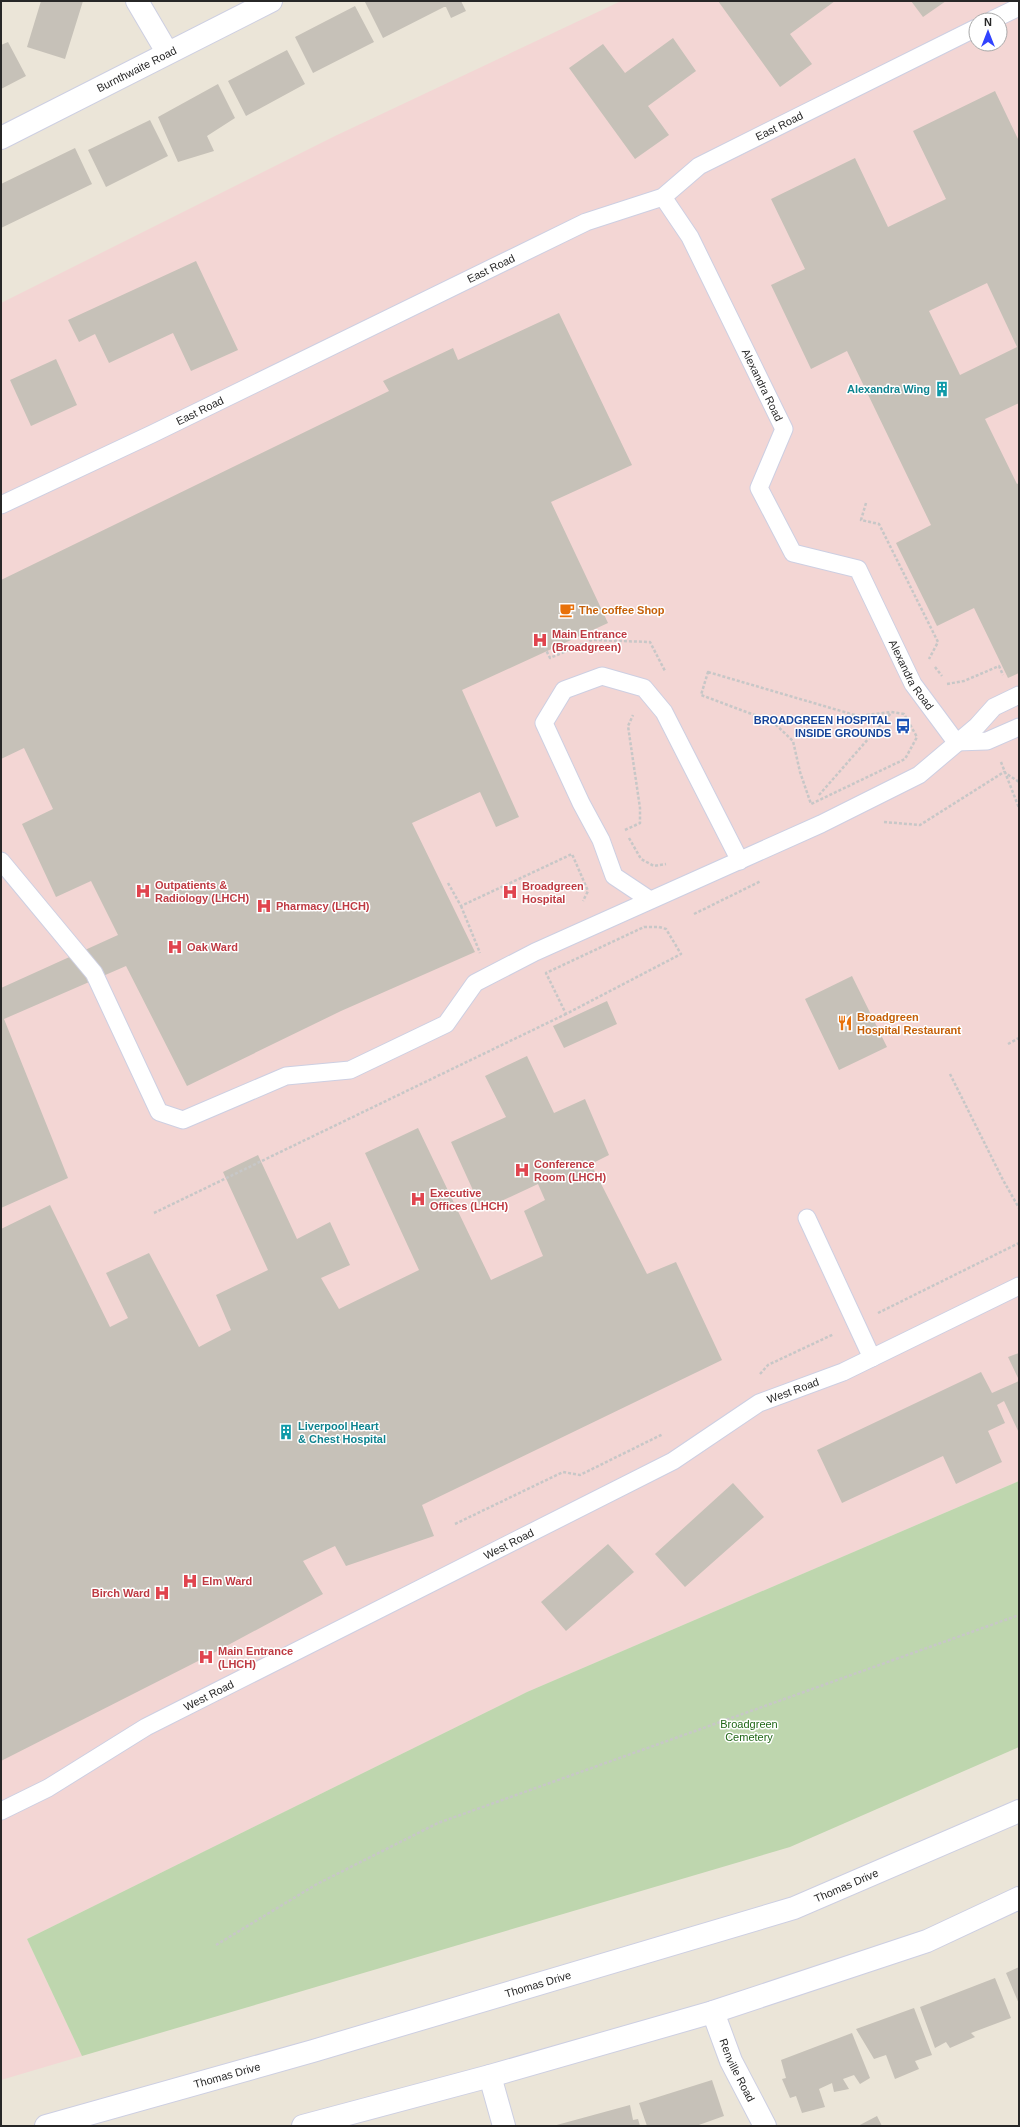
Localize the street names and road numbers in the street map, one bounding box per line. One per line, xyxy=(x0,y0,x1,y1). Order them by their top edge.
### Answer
street label: Burnthwaite Road xyxy=(95,44,178,94)
street label: East Road xyxy=(754,109,805,143)
street label: East Road xyxy=(465,252,517,285)
street label: Alexandra Road xyxy=(740,347,785,423)
street label: East Road xyxy=(174,394,225,427)
street label: Alexandra Road xyxy=(887,638,936,712)
street label: West Road xyxy=(765,1375,820,1405)
street label: West Road xyxy=(482,1526,536,1562)
street label: West Road xyxy=(182,1678,236,1713)
street label: Thomas Drive xyxy=(812,1866,880,1905)
street label: Thomas Drive xyxy=(503,1969,572,2000)
street label: Renville Road xyxy=(717,2037,757,2104)
street label: Thomas Drive xyxy=(192,2060,262,2090)

